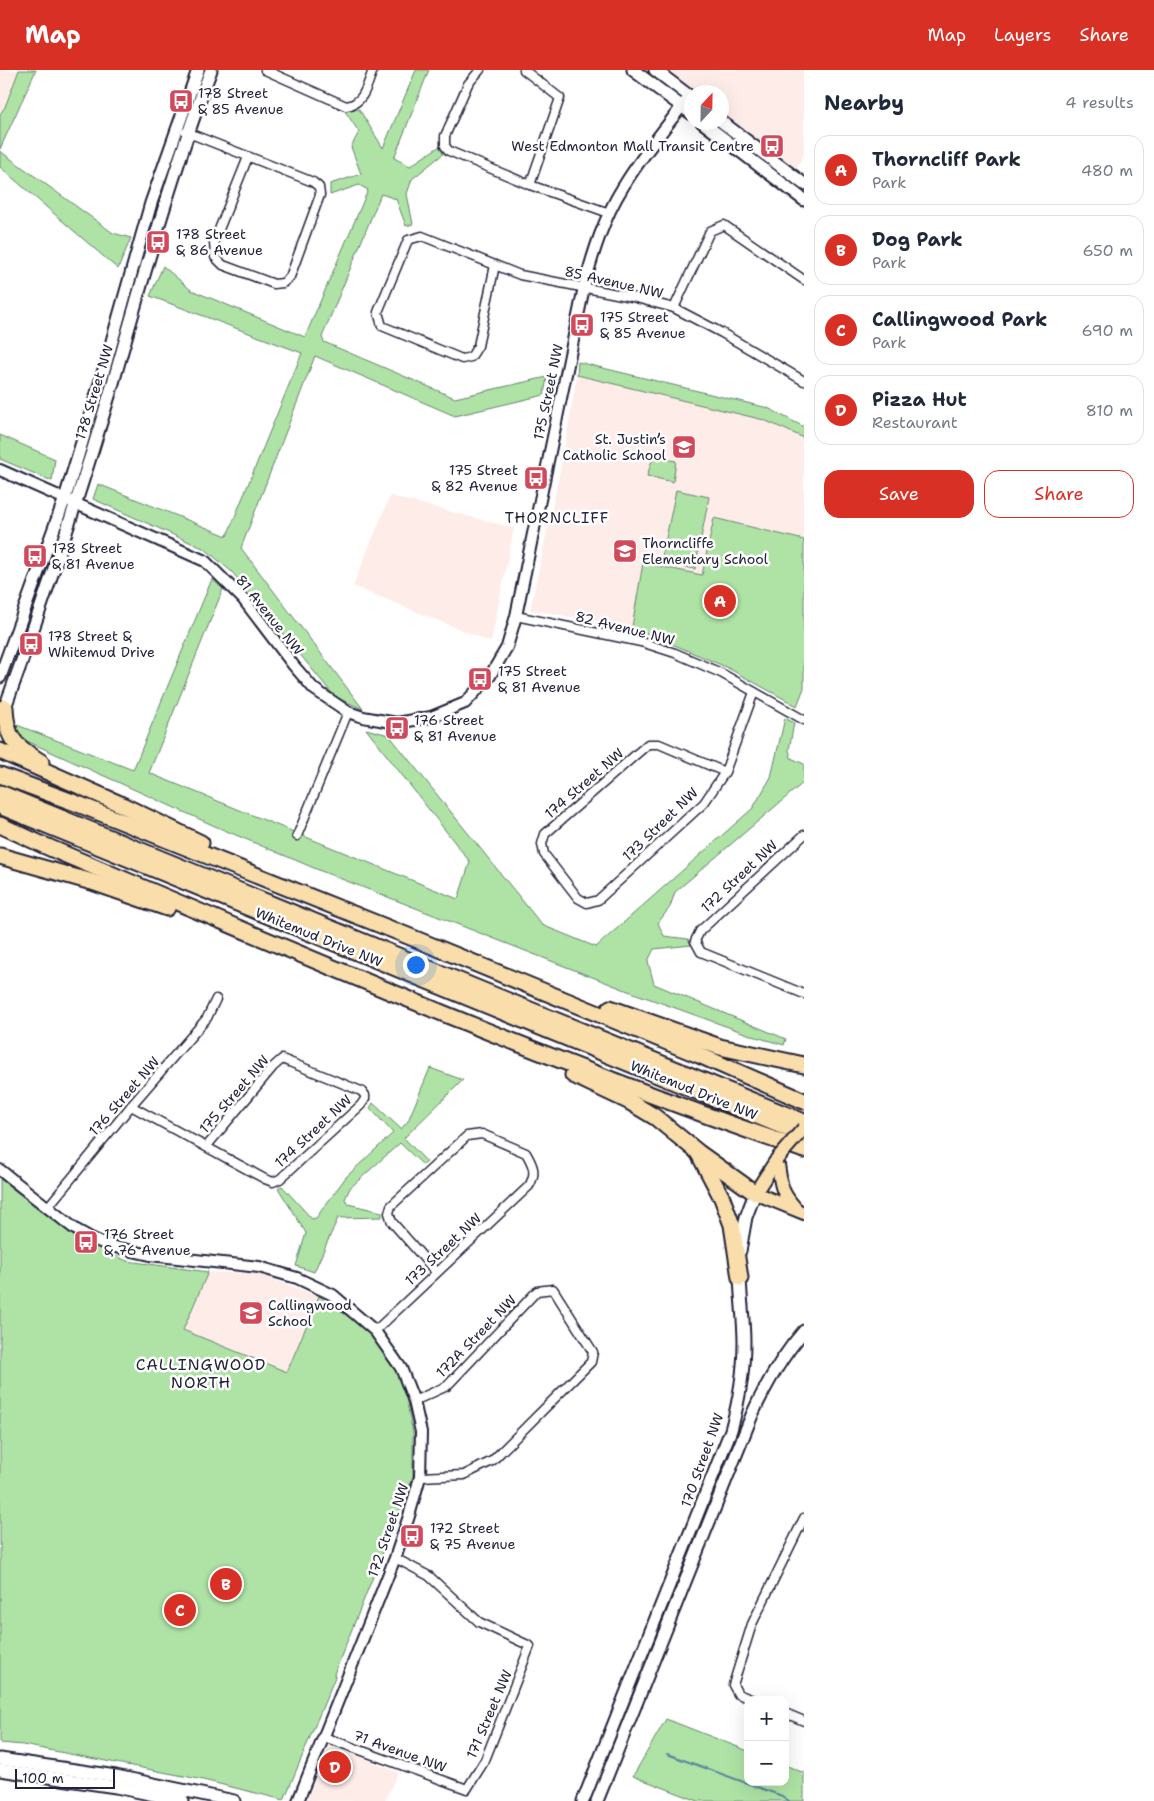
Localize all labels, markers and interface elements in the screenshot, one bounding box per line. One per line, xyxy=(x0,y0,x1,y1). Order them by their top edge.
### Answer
text: Map xyxy=(25,19,81,51)
text: Map xyxy=(928,23,966,47)
text: Layers xyxy=(994,23,1051,47)
text: Share xyxy=(1079,23,1129,47)
place label: 178 Street & 85 Avenue xyxy=(198,84,284,118)
north arrow xyxy=(684,85,729,130)
bus stop icon: 178 Street & 85 Avenue xyxy=(168,88,194,114)
text: Nearby xyxy=(824,89,904,117)
text: 4 results xyxy=(1065,92,1134,113)
bus stop icon: West Edmonton Mall Transit Centre xyxy=(759,133,785,159)
place label: West Edmonton Mall Transit Centre xyxy=(511,137,754,155)
text: Thorncliff Park xyxy=(872,147,1021,172)
text: A xyxy=(835,160,847,181)
text: 480 m xyxy=(1081,160,1133,181)
text: Park xyxy=(872,172,906,193)
place label: 178 Street & 86 Avenue xyxy=(176,225,263,259)
text: Dog Park xyxy=(872,227,963,252)
bus stop icon: 178 Street & 86 Avenue xyxy=(145,229,171,255)
text: B xyxy=(836,240,846,261)
text: 650 m xyxy=(1082,240,1133,261)
text: Park xyxy=(872,252,906,273)
street label: 85 Avenue NW xyxy=(563,262,665,302)
text: Callingwood Park xyxy=(872,307,1047,332)
place label: 175 Street & 85 Avenue xyxy=(600,308,686,342)
bus stop icon: 175 Street & 85 Avenue xyxy=(569,312,595,338)
text: C xyxy=(836,320,846,341)
text: 690 m xyxy=(1082,320,1133,341)
text: Park xyxy=(872,332,906,353)
street label: 178 Street NW xyxy=(71,342,117,442)
street label: 175 Street NW xyxy=(529,342,567,442)
text: Pizza Hut xyxy=(872,387,967,412)
text: D xyxy=(835,400,847,421)
text: 810 m xyxy=(1086,400,1133,421)
text: Restaurant xyxy=(872,412,958,433)
place label: St. Justin’s Catholic School xyxy=(562,430,667,464)
school or university icon: St. Justin’s Catholic School xyxy=(671,434,697,460)
place label: 175 Street & 82 Avenue xyxy=(432,461,518,495)
bus stop icon: 175 Street & 82 Avenue xyxy=(523,465,549,491)
button: Save xyxy=(824,470,974,518)
button: Share xyxy=(984,470,1134,518)
district label: THORNCLIFF xyxy=(505,508,609,528)
place label: Thorncliffe Elementary School xyxy=(642,534,769,568)
school or university icon: Thorncliffe Elementary School xyxy=(612,538,638,564)
place label: 178 Street & 81 Avenue xyxy=(52,539,135,573)
bus stop icon: 178 Street & 81 Avenue xyxy=(22,543,48,569)
street label: 81 Avenue NW xyxy=(232,571,308,659)
pin: A xyxy=(704,582,736,620)
street label: 82 Avenue NW xyxy=(573,607,677,649)
place label: 178 Street & Whitemud Drive xyxy=(48,627,155,661)
bus stop icon: 178 Street & Whitemud Drive xyxy=(18,631,44,657)
place label: 175 Street & 81 Avenue xyxy=(498,662,581,696)
bus stop icon: 175 Street & 81 Avenue xyxy=(467,666,493,692)
place label: 176 Street & 81 Avenue xyxy=(414,711,497,745)
bus stop icon: 176 Street & 81 Avenue xyxy=(384,715,410,741)
street label: 174 Street NW xyxy=(541,744,627,822)
street label: 173 Street NW xyxy=(618,783,702,865)
street label: 172 Street NW xyxy=(697,836,781,916)
street label: Whitemud Drive NW xyxy=(253,903,385,971)
your location xyxy=(403,952,429,978)
street label: 175 Street NW xyxy=(195,1051,273,1137)
street label: 176 Street NW xyxy=(85,1053,163,1139)
street label: Whitemud Drive NW xyxy=(628,1056,760,1124)
street label: 174 Street NW xyxy=(271,1091,355,1171)
street label: 173 Street NW xyxy=(401,1209,485,1289)
place label: 176 Street & 76 Avenue xyxy=(104,1225,191,1259)
bus stop icon: 176 Street & 76 Avenue xyxy=(73,1229,99,1255)
street label: 172A Street NW xyxy=(432,1291,520,1381)
place label: Callingwood School xyxy=(268,1296,352,1330)
school or university icon: Callingwood School xyxy=(238,1300,264,1326)
district label: CALLINGWOOD NORTH xyxy=(136,1354,266,1393)
street label: 170 Street NW xyxy=(677,1410,727,1510)
street label: 172 Street NW xyxy=(363,1481,413,1579)
place label: 172 Street & 75 Avenue xyxy=(430,1519,516,1553)
bus stop icon: 172 Street & 75 Avenue xyxy=(399,1523,425,1549)
pin: B xyxy=(210,1565,242,1603)
pin: C xyxy=(164,1591,196,1629)
street label: 171 Street NW xyxy=(462,1667,516,1761)
map controls xyxy=(744,1696,789,1786)
button: + xyxy=(744,1696,789,1741)
street label: 71 Avenue NW xyxy=(351,1726,449,1776)
button: − xyxy=(744,1741,789,1786)
pin: D xyxy=(319,1748,351,1786)
scale bar xyxy=(15,1766,115,1789)
text: 100 m xyxy=(22,1769,64,1787)

